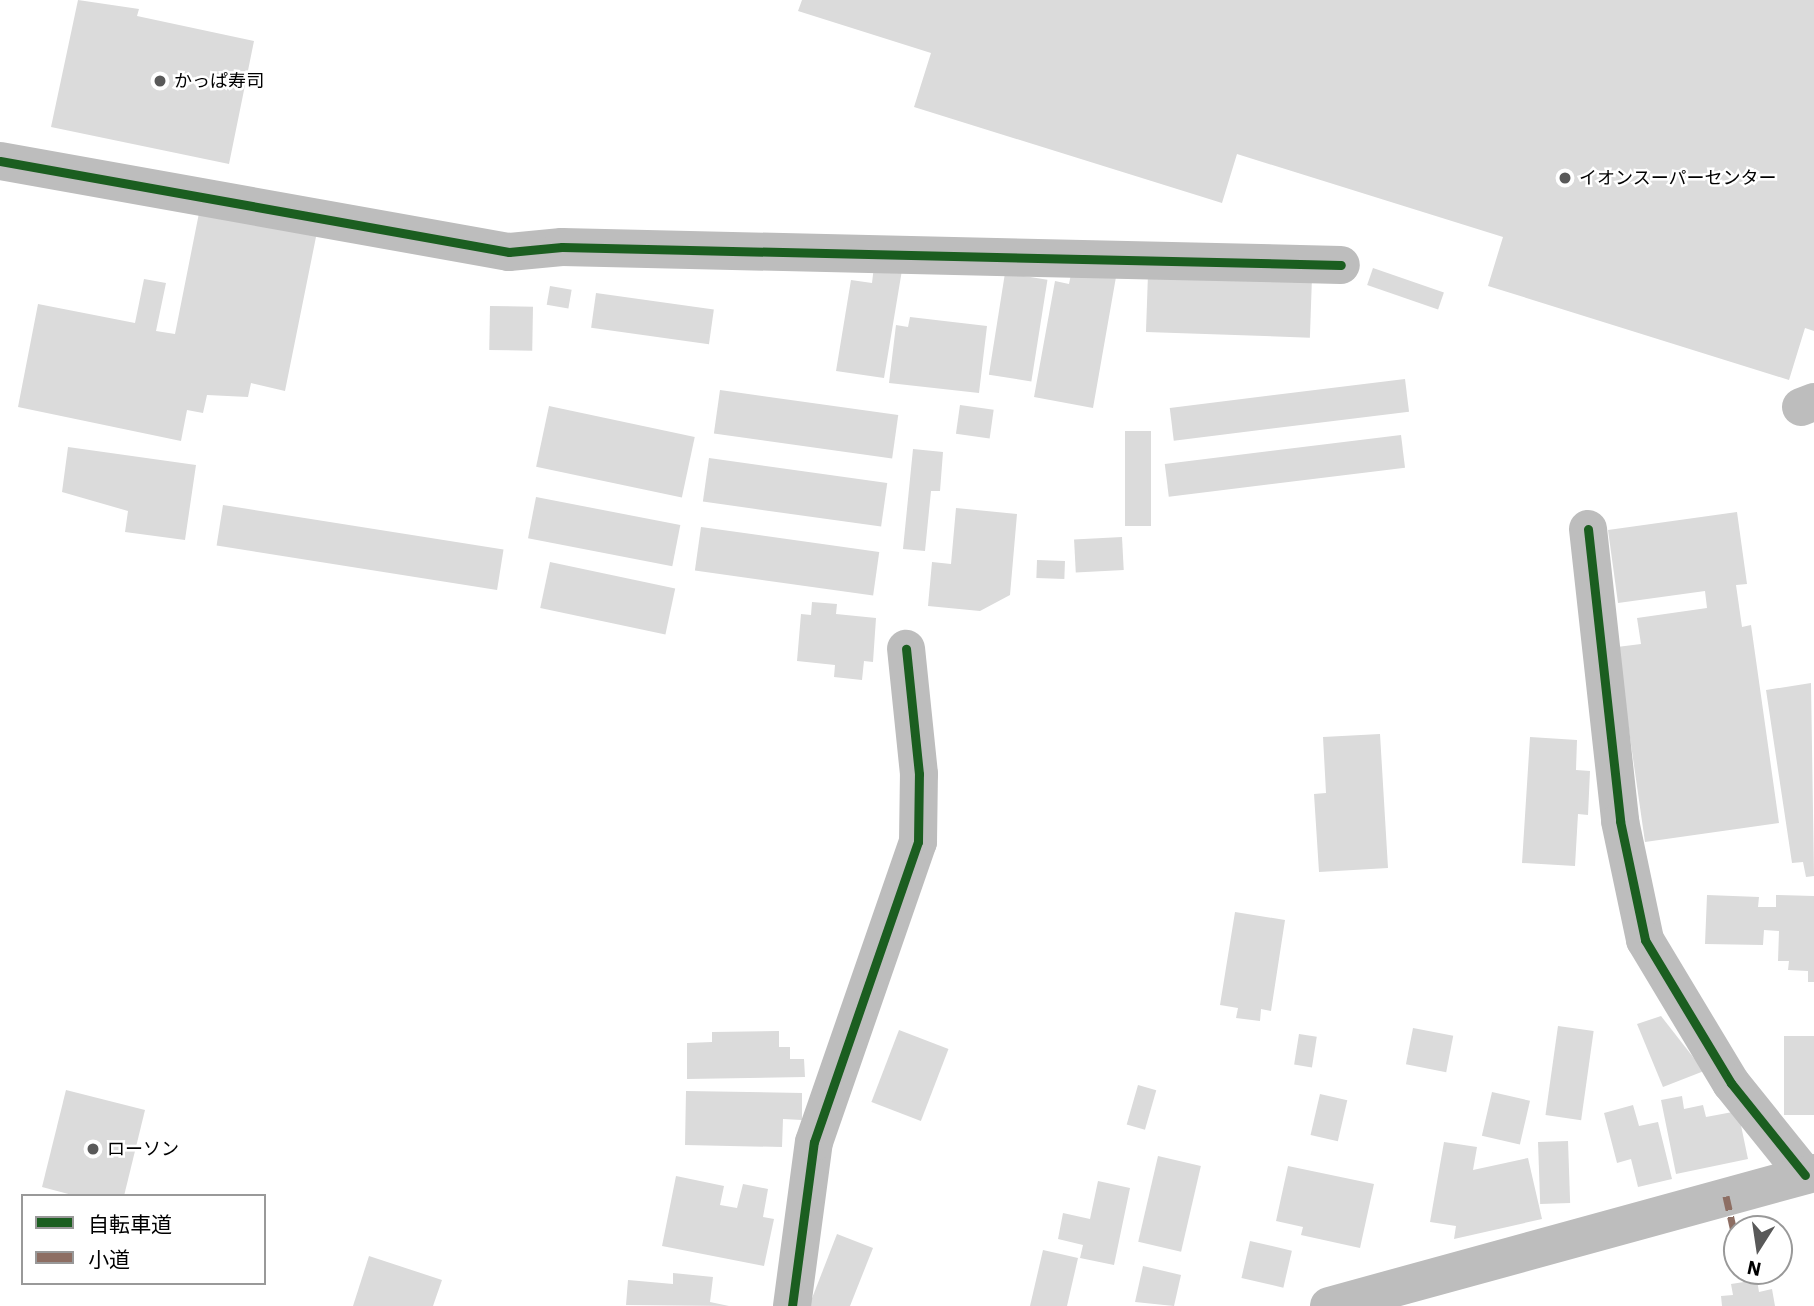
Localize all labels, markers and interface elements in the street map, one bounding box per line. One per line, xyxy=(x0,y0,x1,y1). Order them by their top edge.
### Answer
place label: かっぱ寿司 xyxy=(174,70,264,92)
marker: かっぱ寿司 xyxy=(152,73,168,89)
place label: イオンスーパーセンター xyxy=(1579,167,1777,189)
marker: イオンスーパーセンター xyxy=(1557,170,1573,186)
place label: ローソン xyxy=(107,1138,179,1160)
marker: ローソン xyxy=(85,1141,101,1157)
legend xyxy=(21,1194,266,1285)
text: 自転車道 xyxy=(88,1210,172,1238)
north arrow xyxy=(1723,1215,1793,1285)
text: 小道 xyxy=(88,1245,130,1273)
text: N xyxy=(1745,1255,1763,1282)

